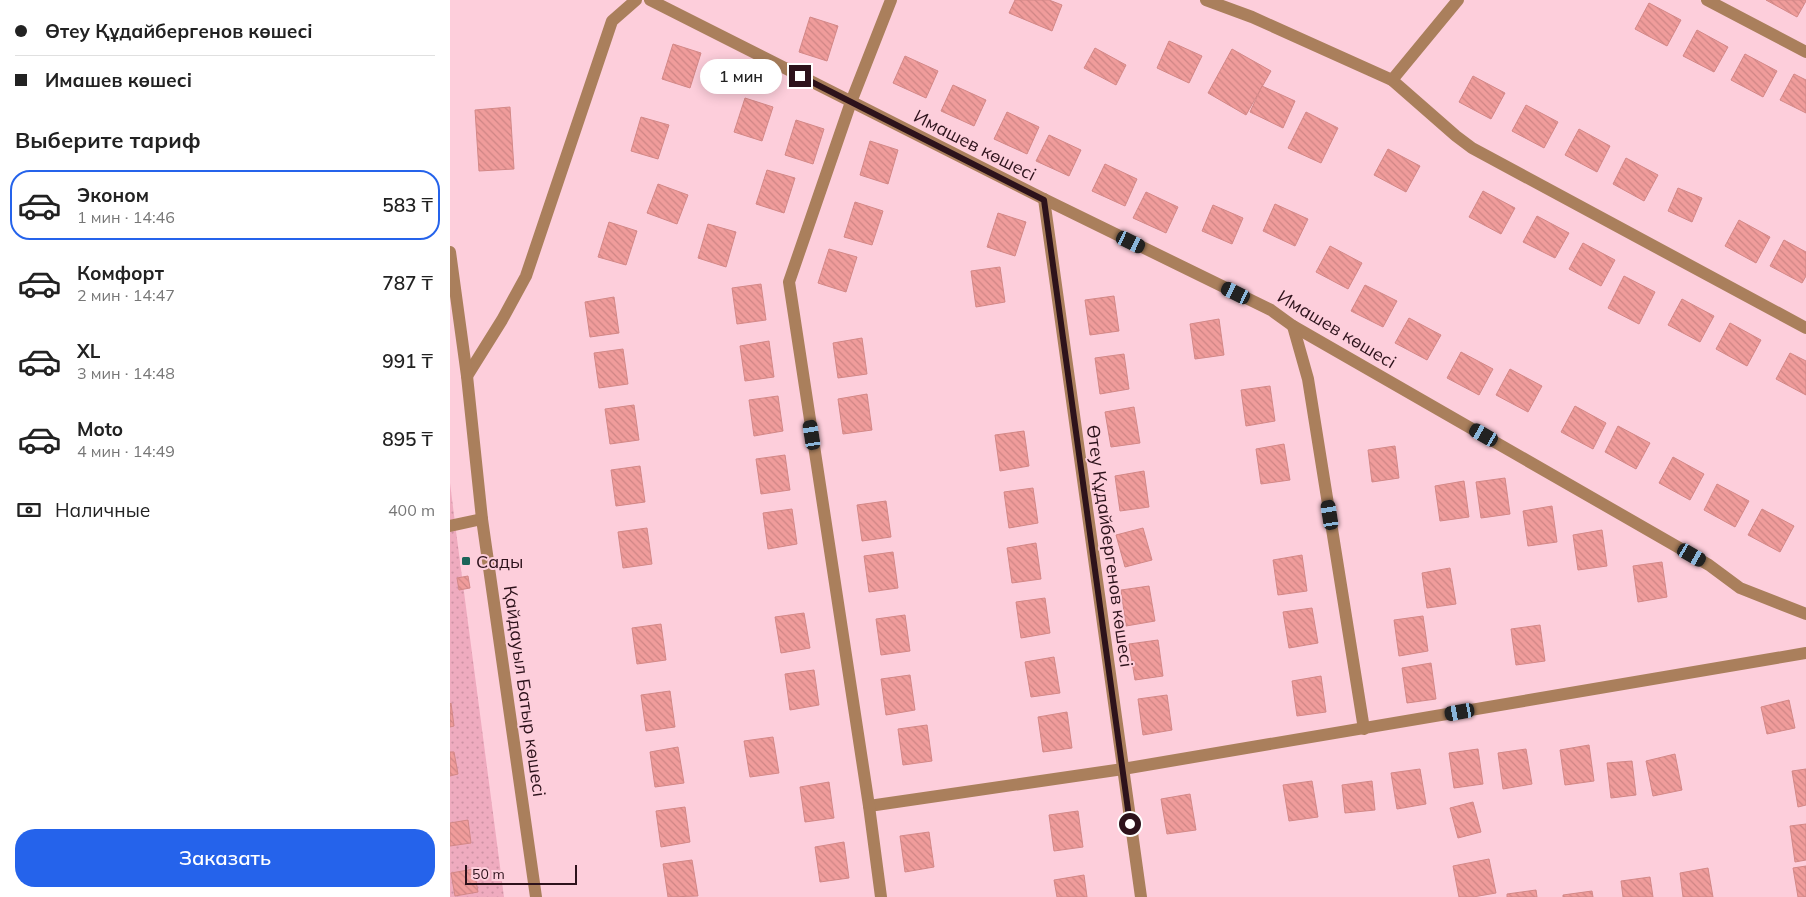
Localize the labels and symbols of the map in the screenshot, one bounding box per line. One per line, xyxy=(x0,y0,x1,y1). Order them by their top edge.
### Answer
callout: 1 мин xyxy=(700,58,782,94)
route end xyxy=(789,65,811,87)
street label: Имашев көшесі xyxy=(910,104,1040,186)
car xyxy=(1114,229,1147,255)
car xyxy=(1219,280,1252,306)
street label: Имашев көшесі xyxy=(1273,285,1401,373)
car xyxy=(802,419,821,451)
car xyxy=(1467,421,1500,449)
street label: Өтеу Құдайбергенов көшесі xyxy=(1082,423,1138,669)
car xyxy=(1320,499,1339,531)
car xyxy=(1675,541,1708,569)
place label: Сады xyxy=(476,550,523,573)
marker: Сады xyxy=(460,555,472,567)
street label: Қайдауыл Батыр көшесі xyxy=(499,584,551,798)
car xyxy=(1443,702,1476,722)
route start xyxy=(1119,813,1141,835)
scale bar xyxy=(465,862,578,885)

